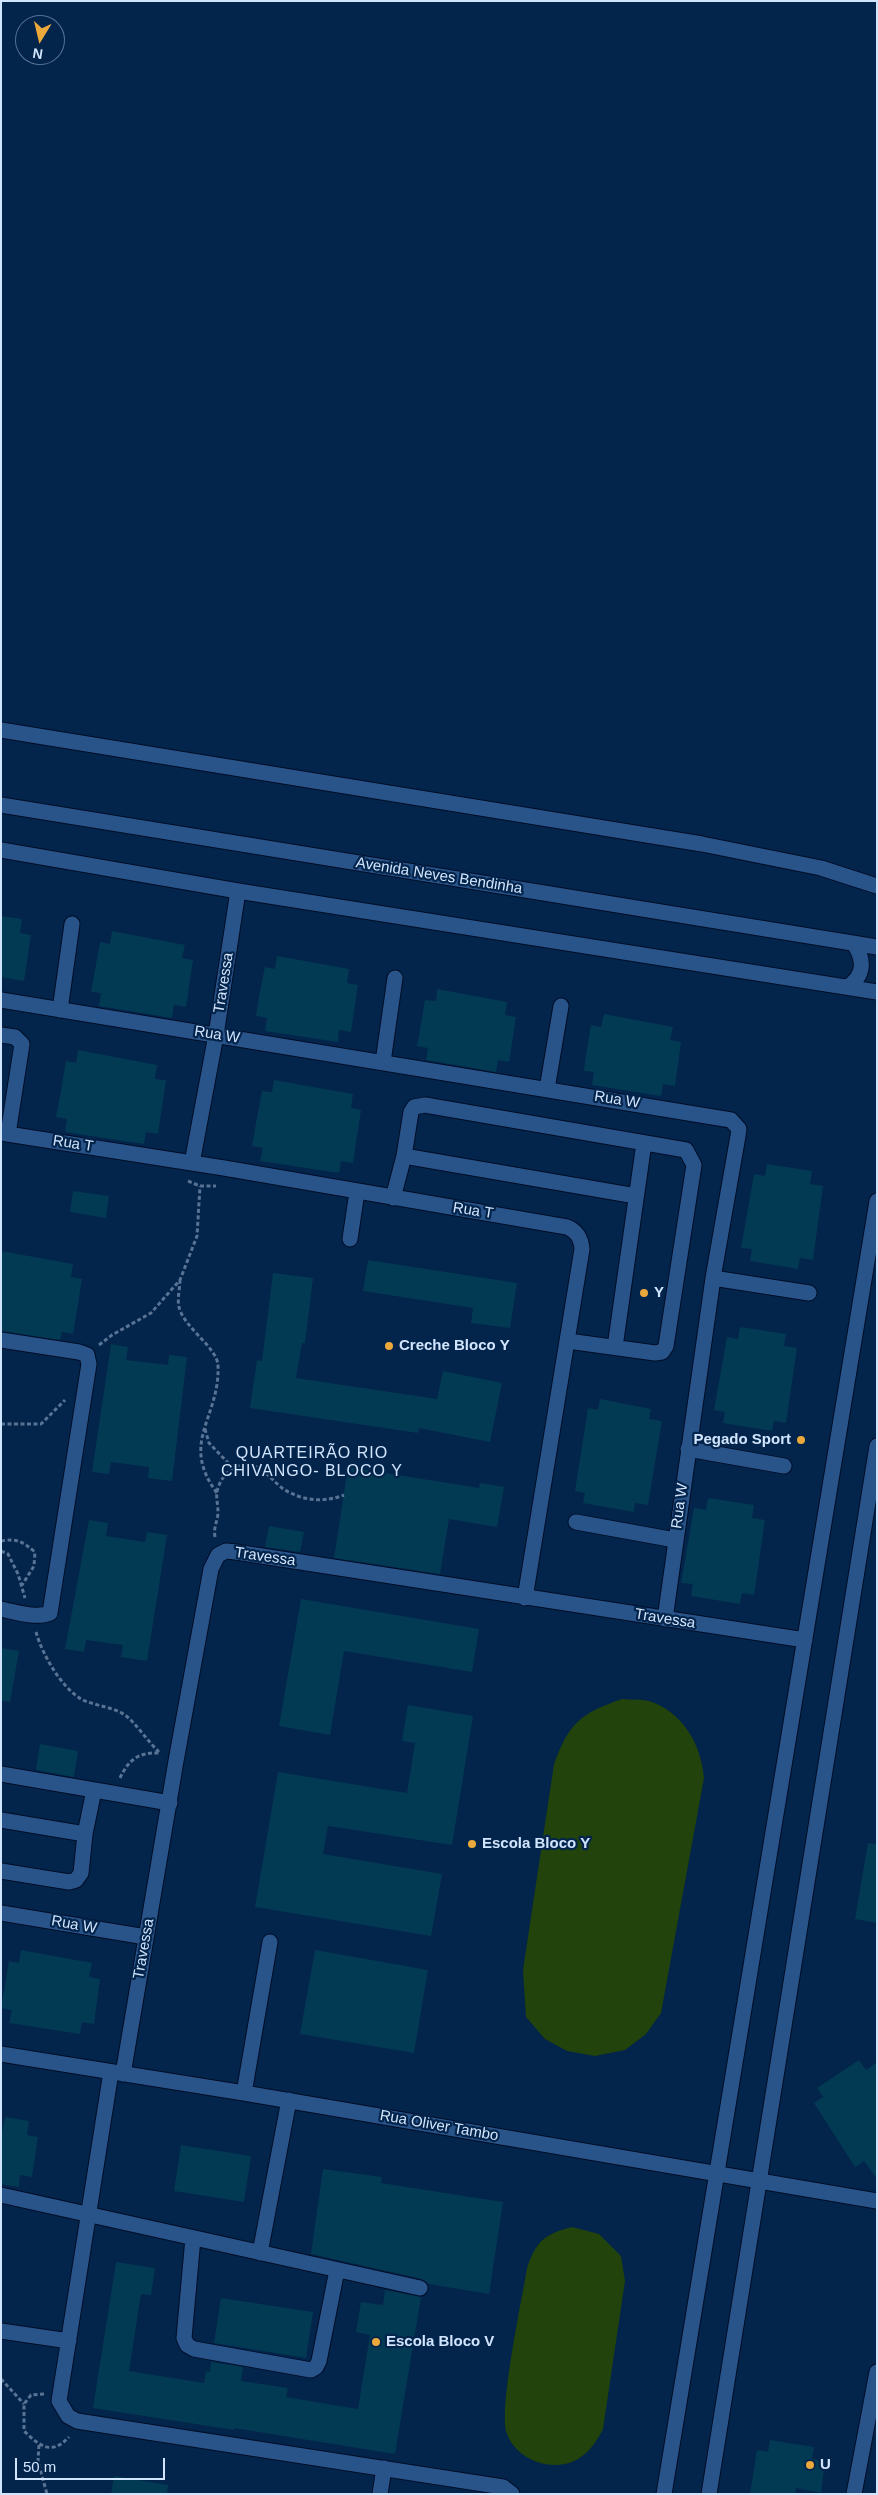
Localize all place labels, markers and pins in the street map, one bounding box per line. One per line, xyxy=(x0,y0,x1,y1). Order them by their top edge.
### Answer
place label: Y xyxy=(654,1284,664,1302)
marker: Y xyxy=(638,1287,650,1299)
place label: Creche Bloco Y xyxy=(399,1337,510,1355)
marker: Creche Bloco Y xyxy=(383,1340,395,1352)
place label: Pegado Sport xyxy=(693,1431,791,1449)
marker: Pegado Sport xyxy=(795,1434,807,1446)
place label: Escola Bloco Y xyxy=(482,1835,590,1853)
marker: Escola Bloco Y xyxy=(466,1838,478,1850)
place label: Escola Bloco V xyxy=(386,2333,494,2351)
marker: Escola Bloco V xyxy=(370,2336,382,2348)
place label: U xyxy=(820,2456,831,2474)
marker: U xyxy=(804,2459,816,2471)

